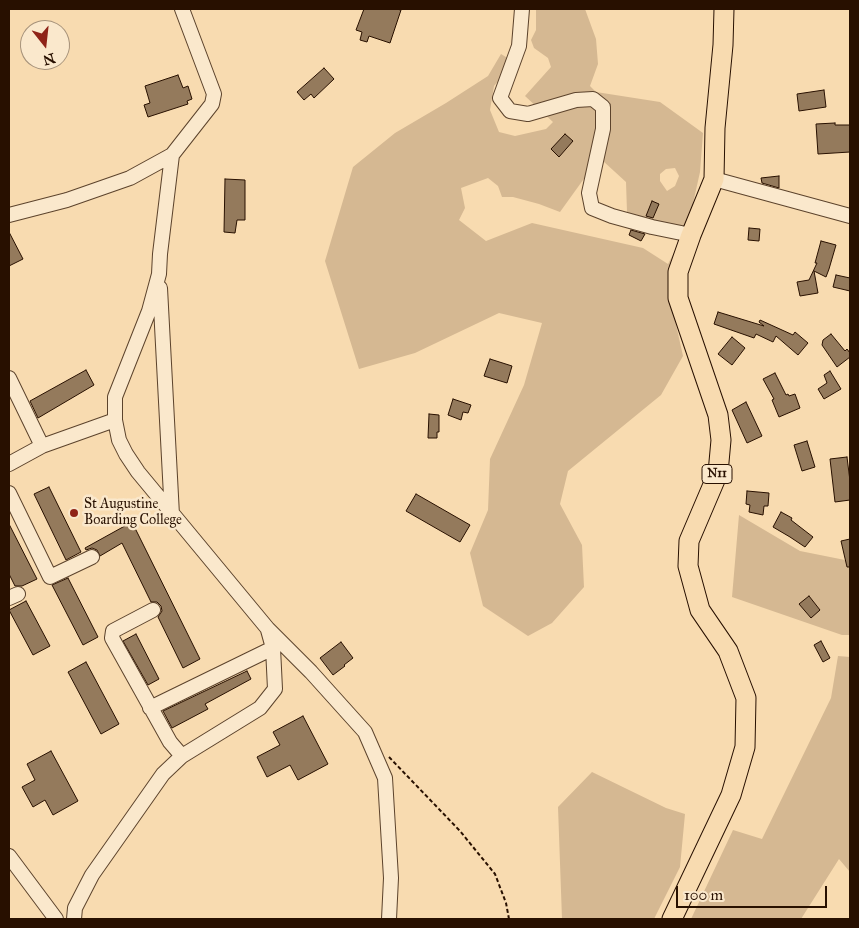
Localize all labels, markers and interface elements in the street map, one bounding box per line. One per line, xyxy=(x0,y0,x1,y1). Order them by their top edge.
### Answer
north arrow xyxy=(20,20,70,70)
text: N xyxy=(41,49,57,69)
road number: N11 xyxy=(702,464,732,484)
place label: St Augustine Boarding College xyxy=(84,497,182,530)
marker: St Augustine Boarding College xyxy=(68,507,80,519)
scale bar xyxy=(679,876,830,908)
text: 100 m xyxy=(684,886,723,904)

